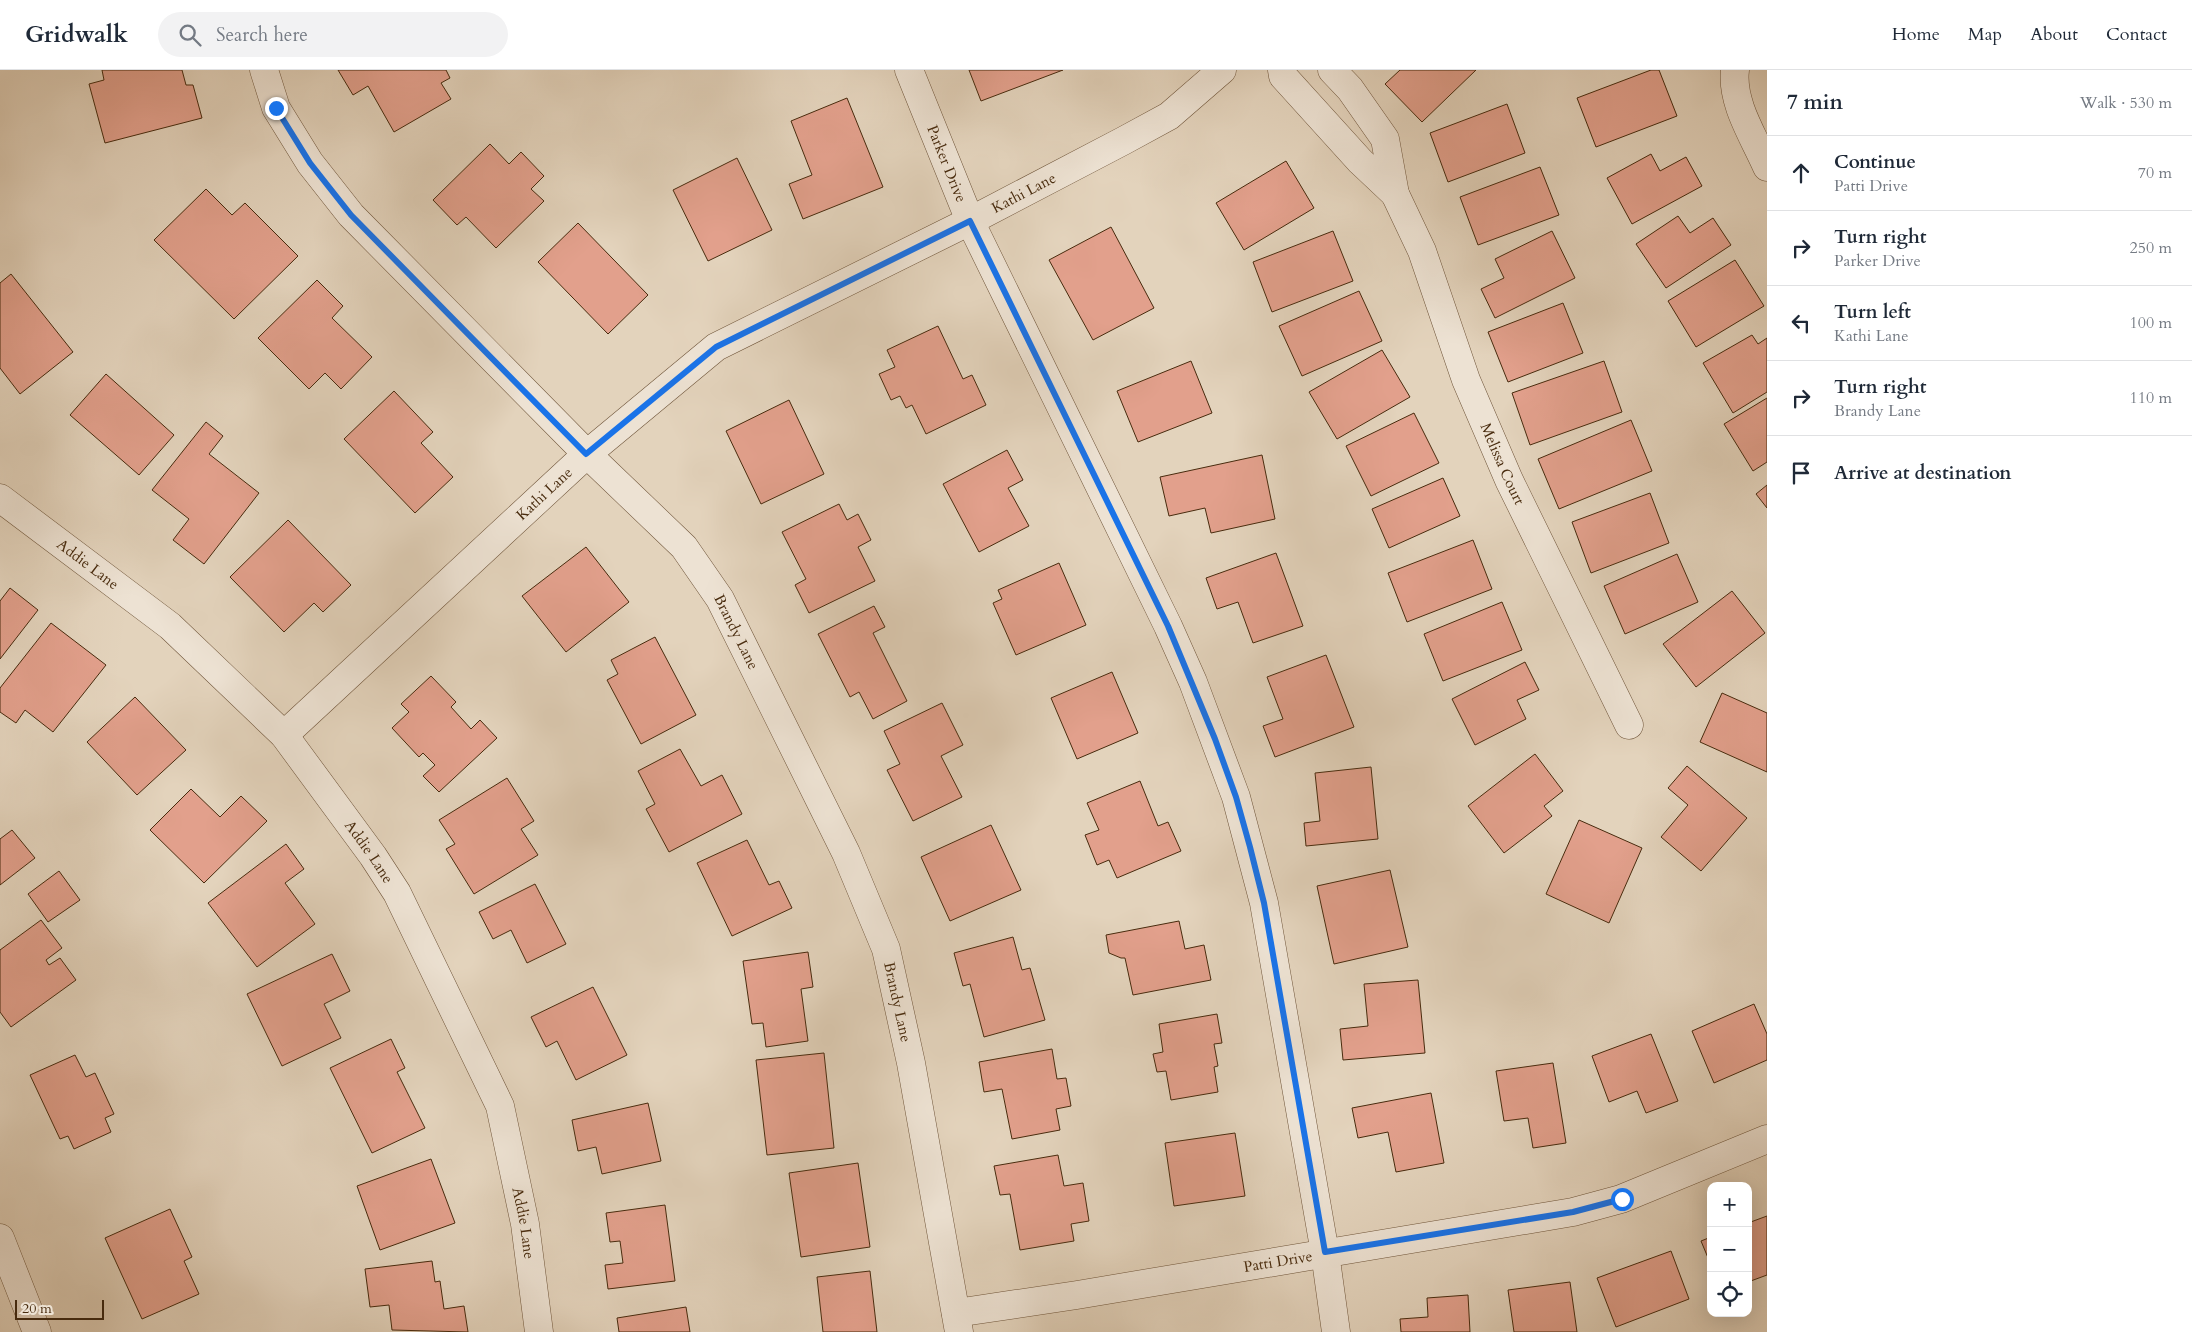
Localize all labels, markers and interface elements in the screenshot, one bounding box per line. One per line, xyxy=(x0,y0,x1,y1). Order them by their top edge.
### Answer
search box xyxy=(158,12,508,57)
text: Gridwalk xyxy=(25,18,128,51)
icon: search xyxy=(176,21,204,49)
text: Search here xyxy=(216,22,308,48)
text: Home xyxy=(1892,22,1940,47)
text: Map xyxy=(1968,22,2002,47)
text: About xyxy=(2030,22,2078,47)
text: Contact xyxy=(2106,22,2167,47)
text: 7 min xyxy=(1787,88,1843,117)
text: Walk · 530 m xyxy=(2080,92,2172,114)
route end xyxy=(265,97,288,120)
street label: Parker Drive xyxy=(922,122,971,205)
text: Continue xyxy=(1834,149,1916,175)
icon: ahead xyxy=(1787,159,1815,187)
text: 70 m xyxy=(2138,162,2172,184)
street label: Kathi Lane xyxy=(988,168,1059,218)
text: Patti Drive xyxy=(1834,175,1908,197)
text: Turn right xyxy=(1834,224,1926,250)
icon: right xyxy=(1787,234,1815,262)
text: 250 m xyxy=(2130,237,2172,259)
text: Parker Drive xyxy=(1834,250,1921,272)
text: Turn left xyxy=(1834,299,1911,325)
icon: left xyxy=(1787,309,1815,337)
text: 100 m xyxy=(2130,312,2172,334)
text: Kathi Lane xyxy=(1834,325,1908,347)
text: Turn right xyxy=(1834,374,1926,400)
icon: right xyxy=(1787,384,1815,412)
text: 110 m xyxy=(2130,387,2172,409)
text: Brandy Lane xyxy=(1834,400,1921,422)
street label: Melissa Court xyxy=(1476,420,1530,508)
icon: arrive xyxy=(1787,459,1815,487)
text: Arrive at destination xyxy=(1834,460,2011,486)
street label: Kathi Lane xyxy=(512,462,577,525)
street label: Addie Lane xyxy=(53,534,123,594)
street label: Brandy Lane xyxy=(709,591,764,673)
street label: Addie Lane xyxy=(340,816,398,887)
street label: Brandy Lane xyxy=(879,960,916,1044)
map controls xyxy=(1707,1182,1752,1317)
button: + xyxy=(1707,1182,1752,1227)
street label: Addie Lane xyxy=(507,1185,539,1260)
route start xyxy=(1611,1188,1634,1211)
button: − xyxy=(1707,1227,1752,1272)
street label: Patti Drive xyxy=(1242,1246,1314,1277)
button: locate xyxy=(1707,1272,1752,1317)
scale bar xyxy=(15,1297,104,1320)
text: 20 m xyxy=(22,1299,52,1318)

